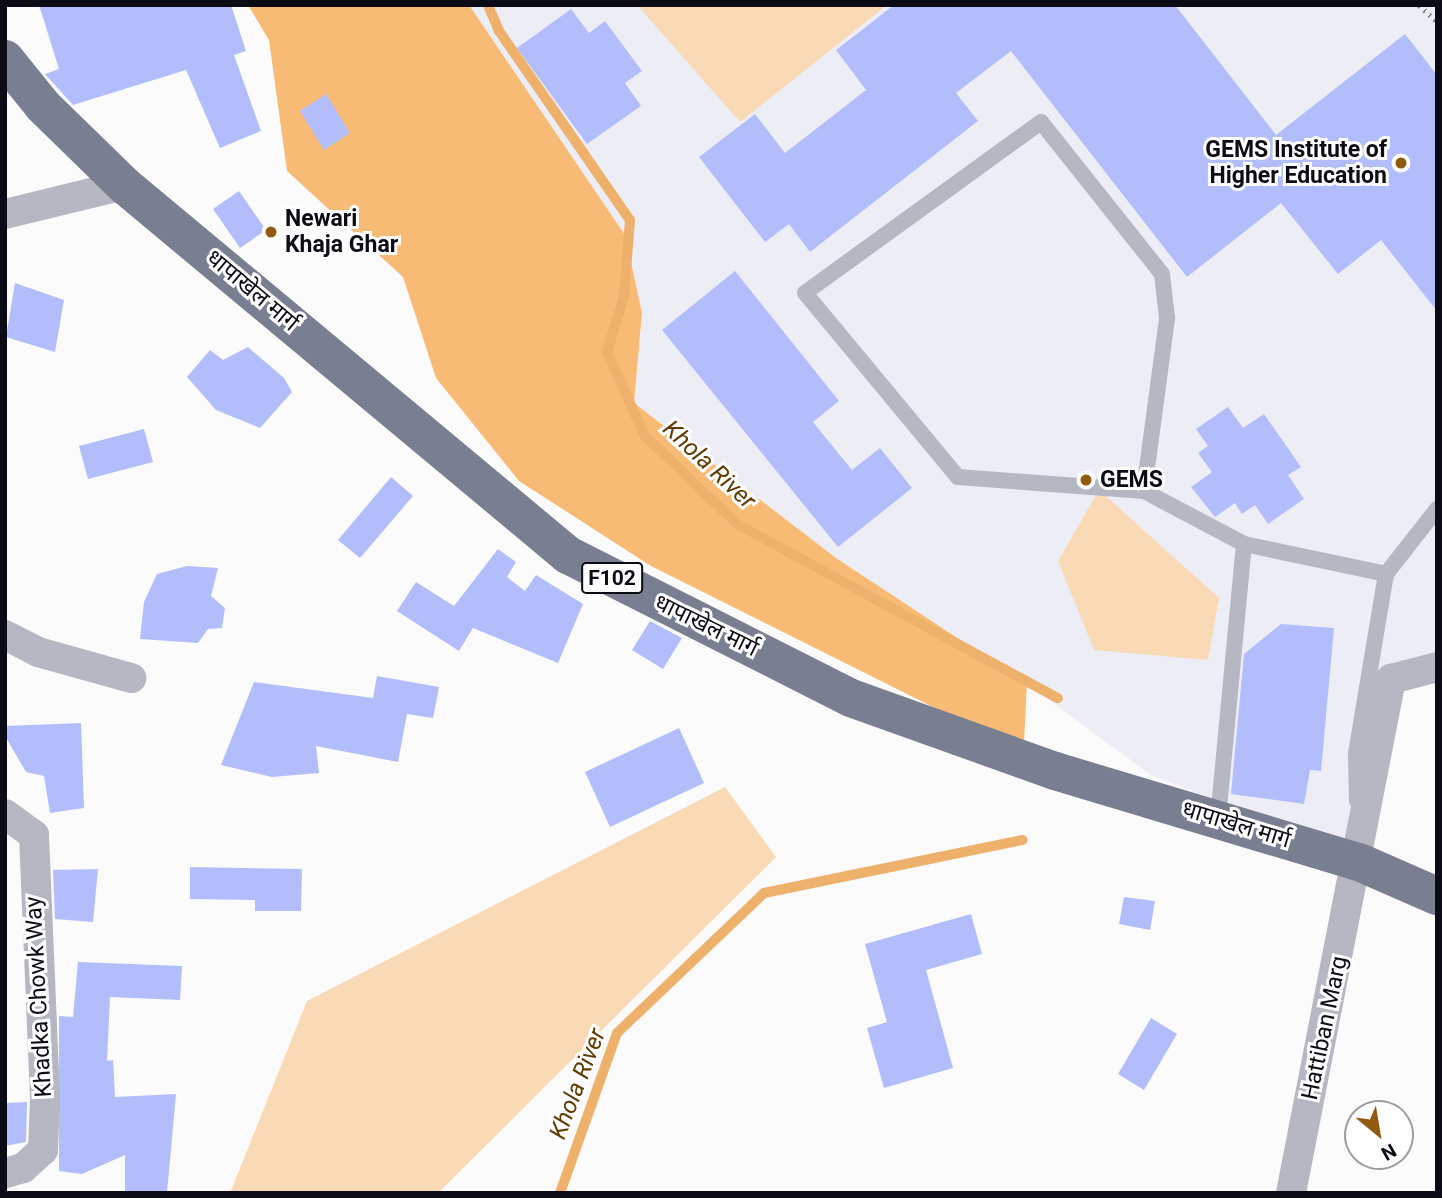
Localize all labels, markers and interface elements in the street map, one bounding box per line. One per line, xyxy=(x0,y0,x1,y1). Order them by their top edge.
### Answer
place label: GEMS Institute of Higher Education xyxy=(1205,136,1387,190)
marker: GEMS Institute of Higher Education xyxy=(1393,155,1409,171)
place label: Newari Khaja Ghar xyxy=(285,205,398,259)
marker: Newari Khaja Ghar xyxy=(263,224,279,240)
street label: धापाखेल मार्ग xyxy=(200,244,304,338)
water label: Khola River xyxy=(657,415,761,515)
place label: GEMS xyxy=(1100,466,1163,494)
marker: GEMS xyxy=(1078,472,1094,488)
road number: F102 xyxy=(580,560,644,596)
street label: धापाखेल मार्ग xyxy=(650,589,762,663)
street label: धापाखेल मार्ग xyxy=(1178,795,1294,855)
street label: Khadka Chowk Way xyxy=(20,896,58,1098)
street label: Hattiban Marg xyxy=(1296,953,1354,1103)
water label: Khola River xyxy=(544,1025,612,1143)
north arrow xyxy=(1344,1100,1414,1170)
text: N xyxy=(1377,1139,1400,1165)

